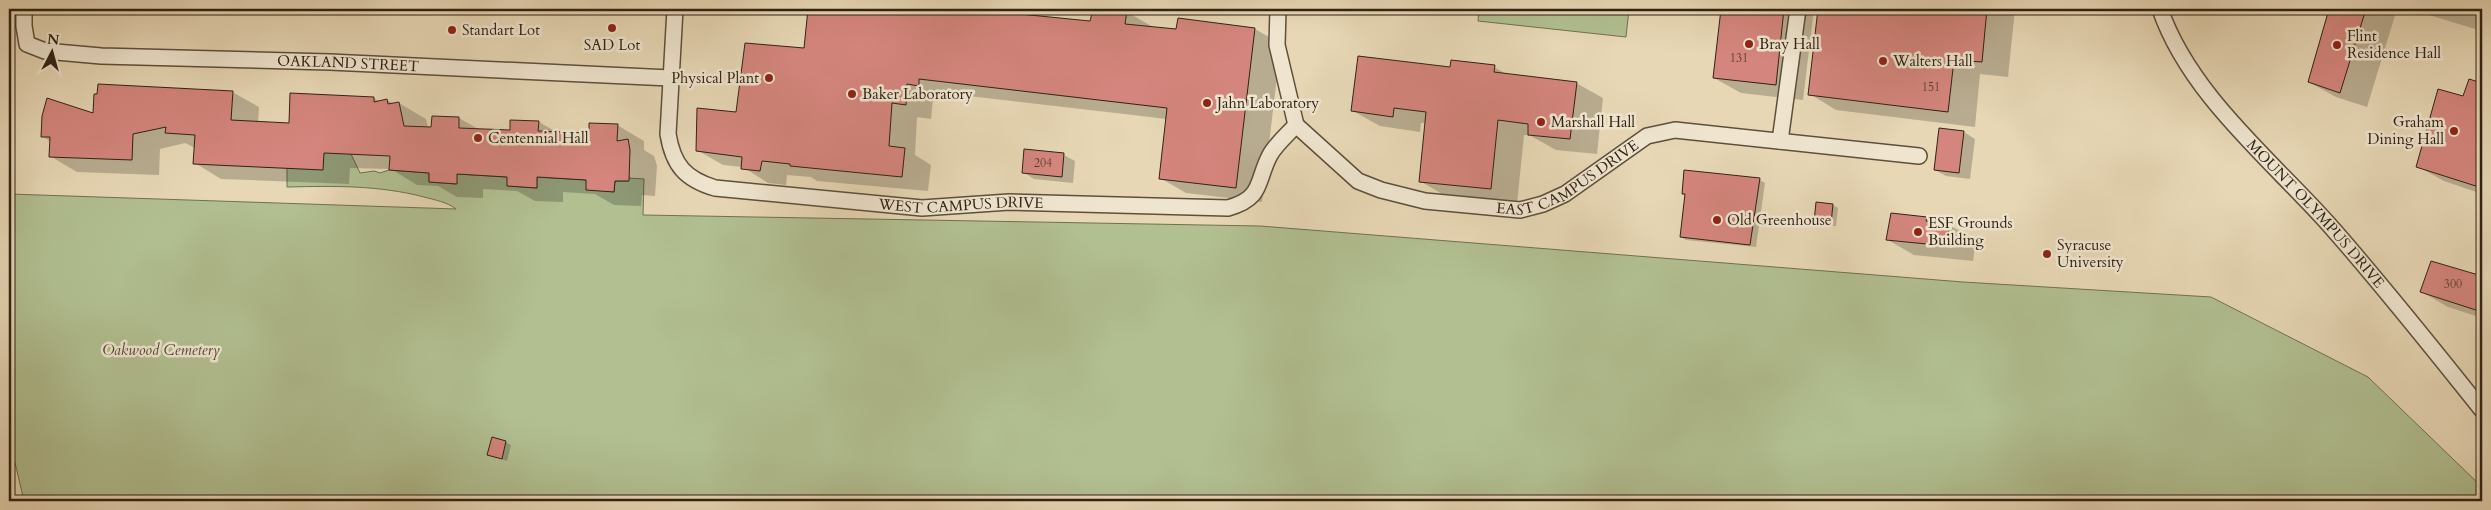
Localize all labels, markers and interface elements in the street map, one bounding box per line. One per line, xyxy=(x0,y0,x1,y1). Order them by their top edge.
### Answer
place label: Standart Lot xyxy=(462,20,540,40)
marker: SAD Lot xyxy=(606,22,618,34)
marker: Standart Lot xyxy=(446,24,458,36)
place label: Flint Residence Hall xyxy=(2347,26,2441,63)
north arrow xyxy=(28,28,78,78)
text: N xyxy=(46,29,60,50)
place label: Bray Hall xyxy=(1759,34,1820,54)
place label: SAD Lot xyxy=(584,35,640,55)
marker: Bray Hall xyxy=(1743,38,1755,50)
marker: Flint Residence Hall xyxy=(2331,39,2343,51)
house number: 131 xyxy=(1730,50,1748,66)
street label: OAKLAND STREET xyxy=(277,51,420,76)
place label: Walters Hall xyxy=(1892,51,1973,71)
marker: Walters Hall xyxy=(1877,55,1889,67)
place label: Physical Plant xyxy=(671,68,759,88)
marker: Physical Plant xyxy=(763,72,775,84)
house number: 151 xyxy=(1922,79,1940,95)
place label: Baker Laboratory xyxy=(862,84,973,104)
marker: Baker Laboratory xyxy=(846,88,858,100)
place label: Jahn Laboratory xyxy=(1215,93,1319,113)
marker: Jahn Laboratory xyxy=(1201,97,1213,109)
place label: Marshall Hall xyxy=(1551,112,1635,132)
place label: Graham Dining Hall xyxy=(2367,112,2444,149)
marker: Marshall Hall xyxy=(1535,116,1547,128)
marker: Graham Dining Hall xyxy=(2448,125,2460,137)
place label: Centennial Hall xyxy=(488,128,589,148)
marker: Centennial Hall xyxy=(472,132,484,144)
street label: EAST CAMPUS DRIVE xyxy=(1495,135,1642,220)
street label: MOUNT OLYMPUS DRIVE xyxy=(2242,135,2389,292)
house number: 204 xyxy=(1034,155,1052,171)
street label: WEST CAMPUS DRIVE xyxy=(877,192,1044,218)
place label: Old Greenhouse xyxy=(1727,210,1832,230)
place label: ESF Grounds Building xyxy=(1928,213,2013,250)
marker: Old Greenhouse xyxy=(1711,214,1723,226)
marker: ESF Grounds Building xyxy=(1912,226,1924,238)
place label: Syracuse University xyxy=(2057,235,2124,272)
marker: Syracuse University xyxy=(2041,248,2053,260)
house number: 300 xyxy=(2444,276,2462,292)
park label: Oakwood Cemetery xyxy=(102,340,221,360)

